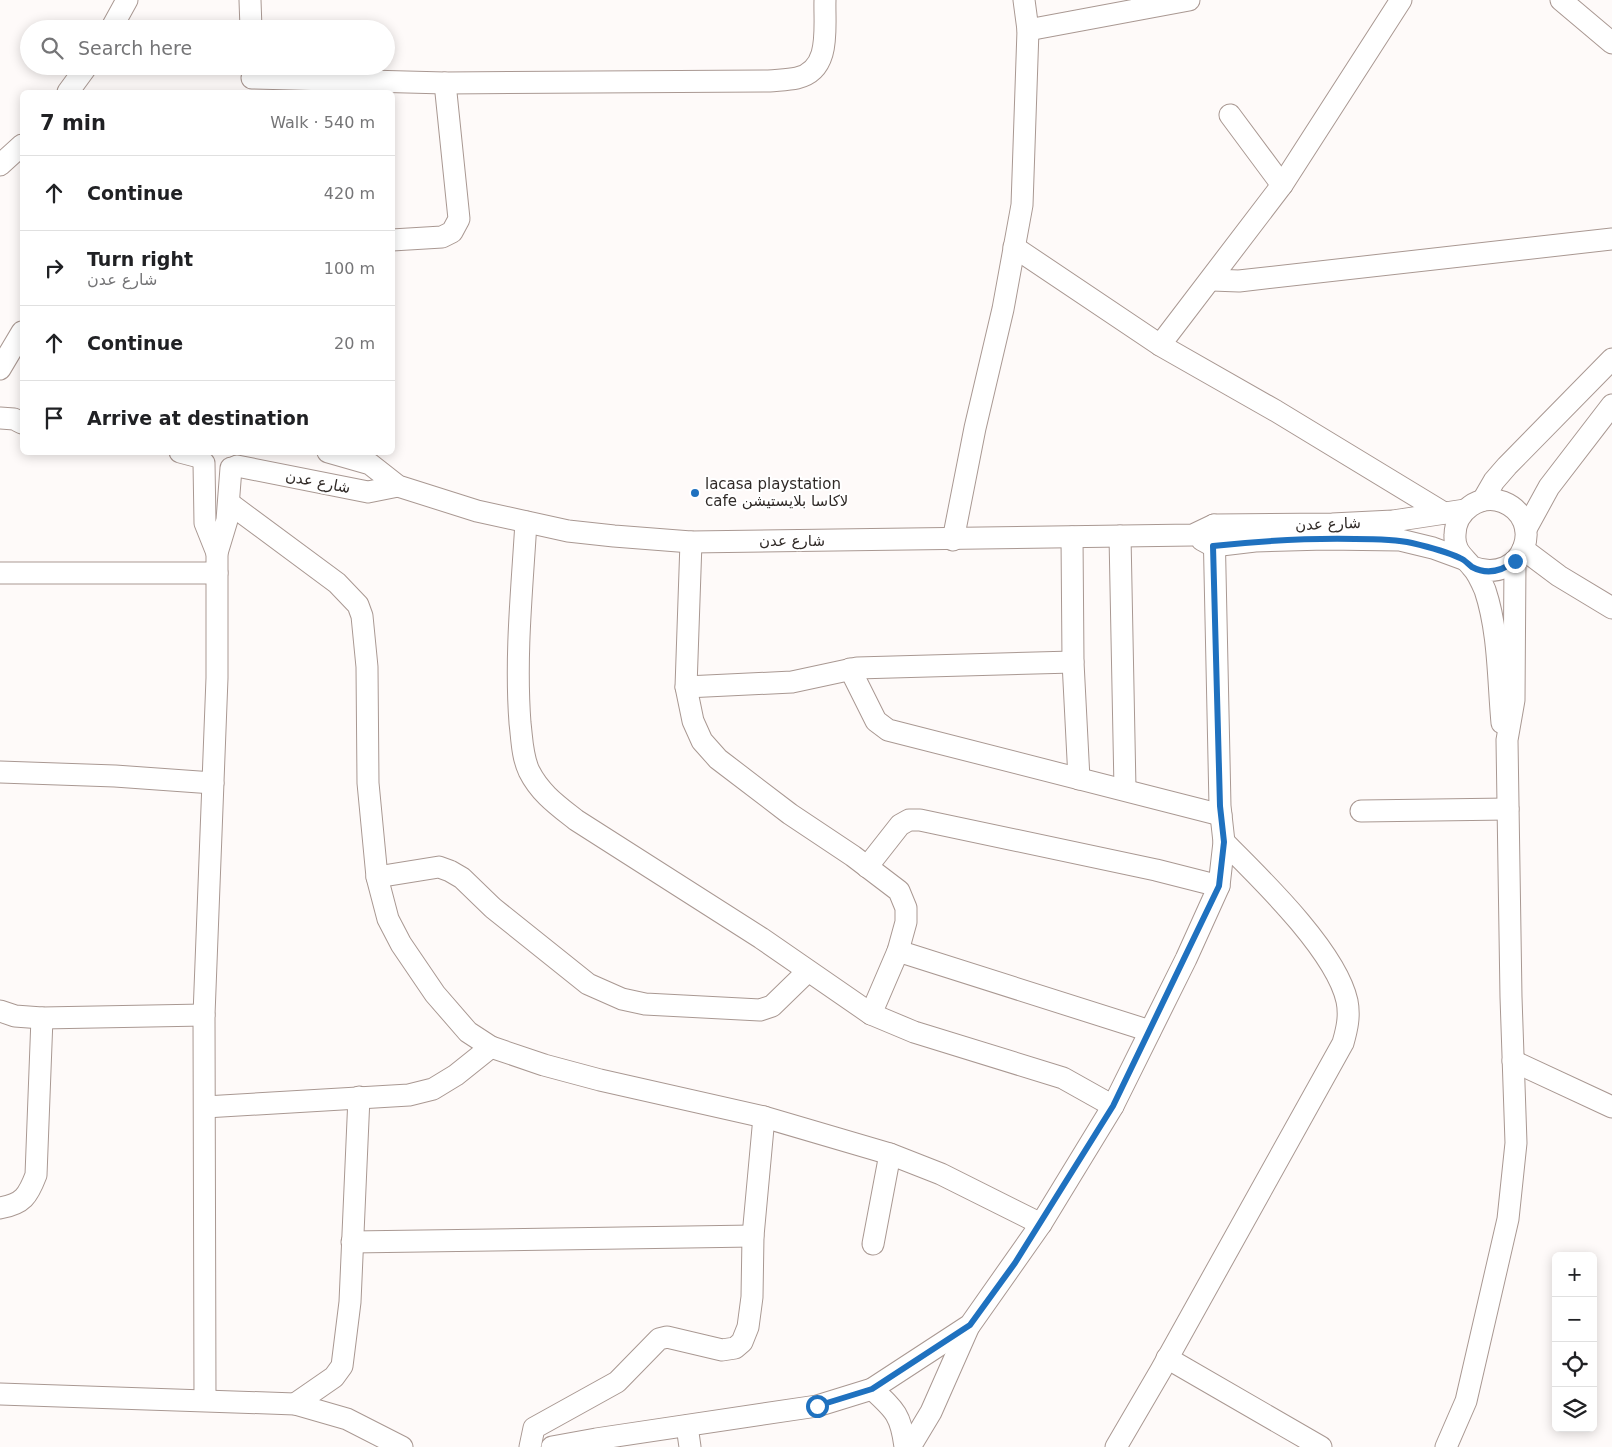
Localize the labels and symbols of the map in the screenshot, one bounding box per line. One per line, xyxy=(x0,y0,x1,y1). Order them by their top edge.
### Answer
street label: شارع عدن xyxy=(284,467,352,497)
place label: lacasa playstation cafe لاكاسا بلايستيشن xyxy=(705,475,848,510)
marker: lacasa playstation cafe لاكاسا بلايستيشن xyxy=(689,487,701,499)
street label: شارع عدن xyxy=(1295,514,1361,534)
street label: شارع عدن xyxy=(759,532,825,550)
route end xyxy=(1504,550,1527,573)
route start xyxy=(806,1395,829,1418)

